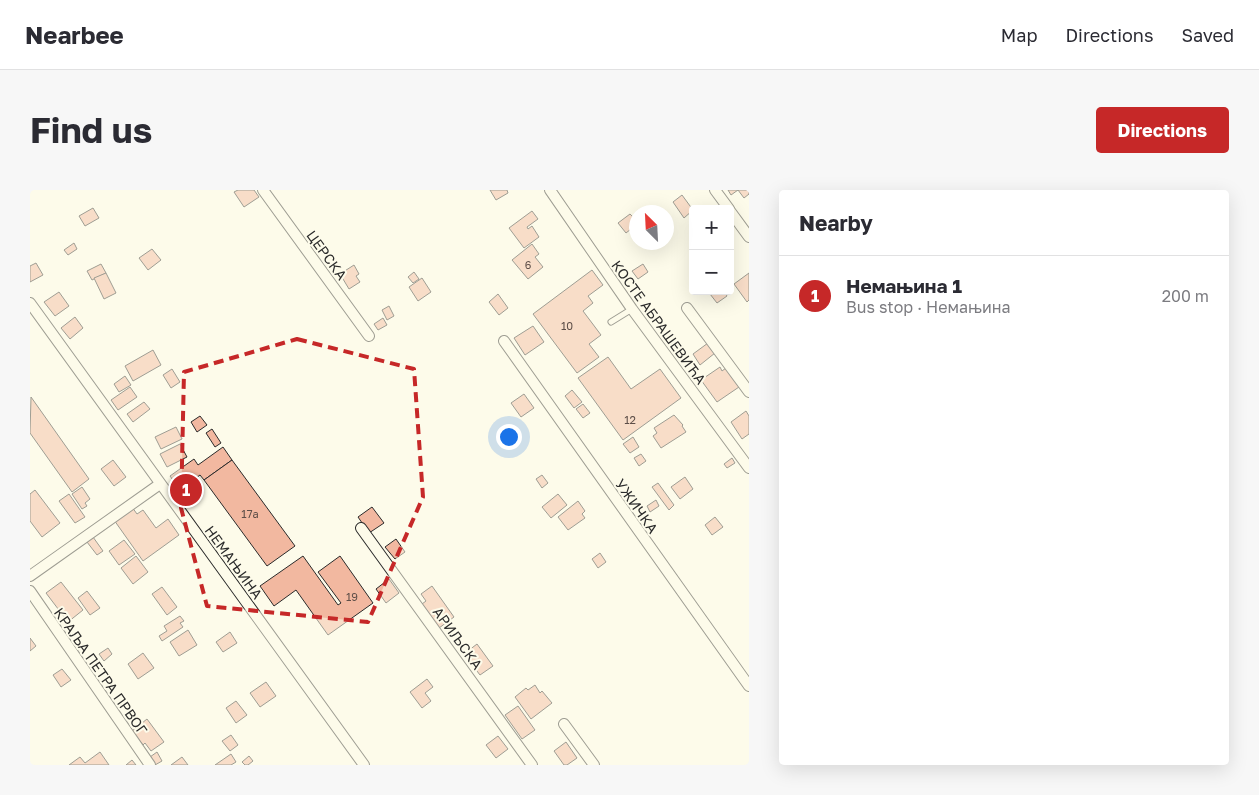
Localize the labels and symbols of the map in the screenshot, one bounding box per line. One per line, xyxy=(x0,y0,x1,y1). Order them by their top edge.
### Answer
north arrow xyxy=(629,205,674,250)
street label: ЦЕРСКА xyxy=(303,227,351,284)
street label: КОСТЕ АБРАШЕВИЋА xyxy=(608,257,710,388)
house number: 6 xyxy=(525,258,532,271)
house number: 10 xyxy=(561,319,573,332)
house number: 12 xyxy=(624,413,636,426)
your location xyxy=(496,424,522,450)
pin: 1 xyxy=(170,471,202,509)
street label: УЖИЧКА xyxy=(612,476,662,537)
house number: 17a xyxy=(241,507,259,520)
street label: НЕМАЊИНА xyxy=(202,522,267,603)
house number: 19 xyxy=(346,590,358,603)
street label: АРИЉСКА xyxy=(430,603,487,673)
street label: КРАЉА ПЕТРА ПРВОГ xyxy=(51,604,151,738)

